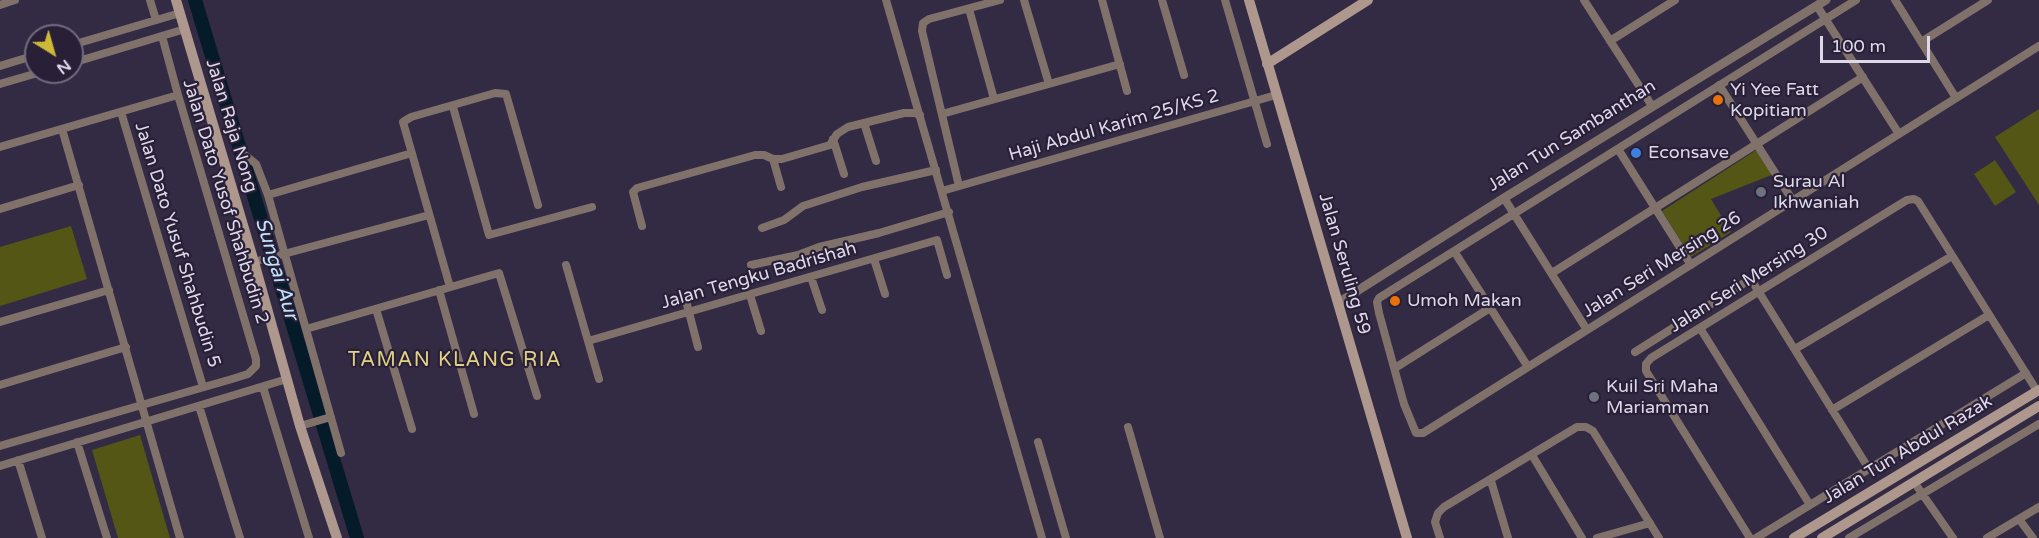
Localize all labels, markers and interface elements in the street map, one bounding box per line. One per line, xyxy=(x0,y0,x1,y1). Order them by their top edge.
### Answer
north arrow xyxy=(24,24,84,84)
scale bar xyxy=(1823,24,1932,62)
text: 100 m xyxy=(1831,35,1886,57)
text: N xyxy=(52,55,75,79)
street label: Jalan Raja Nong xyxy=(200,57,262,195)
street label: Jalan Tun Sambanthan xyxy=(1484,75,1660,197)
street label: Jalan Dato Yusof Shahbudin 2 xyxy=(177,77,273,327)
place label: Yi Yee Fatt Kopitiam xyxy=(1730,79,1819,122)
street label: Haji Abdul Karim 25/KS 2 xyxy=(1006,86,1222,166)
marker: Yi Yee Fatt Kopitiam xyxy=(1711,93,1725,107)
street label: Jalan Dato Yusuf Shahbudin 5 xyxy=(129,120,225,370)
place label: Econsave xyxy=(1648,142,1729,164)
marker: Econsave xyxy=(1629,146,1643,160)
place label: Surau Al Ikhwaniah xyxy=(1773,171,1859,213)
marker: Surau Al Ikhwaniah xyxy=(1754,185,1768,199)
street label: Jalan Seruling 59 xyxy=(1313,191,1375,337)
street label: Jalan Seri Mersing 26 xyxy=(1579,207,1745,323)
water label: Sungai Aur xyxy=(249,215,303,323)
street label: Jalan Seri Mersing 30 xyxy=(1666,222,1832,338)
street label: Jalan Tengku Badrishah xyxy=(659,238,859,314)
place label: Umoh Makan xyxy=(1407,290,1522,312)
marker: Umoh Makan xyxy=(1388,294,1402,308)
district label: TAMAN KLANG RIA xyxy=(348,349,562,373)
place label: Kuil Sri Maha Mariamman xyxy=(1606,376,1718,418)
marker: Kuil Sri Maha Mariamman xyxy=(1587,390,1601,404)
street label: Jalan Tun Abdul Razak xyxy=(1820,391,1996,509)

